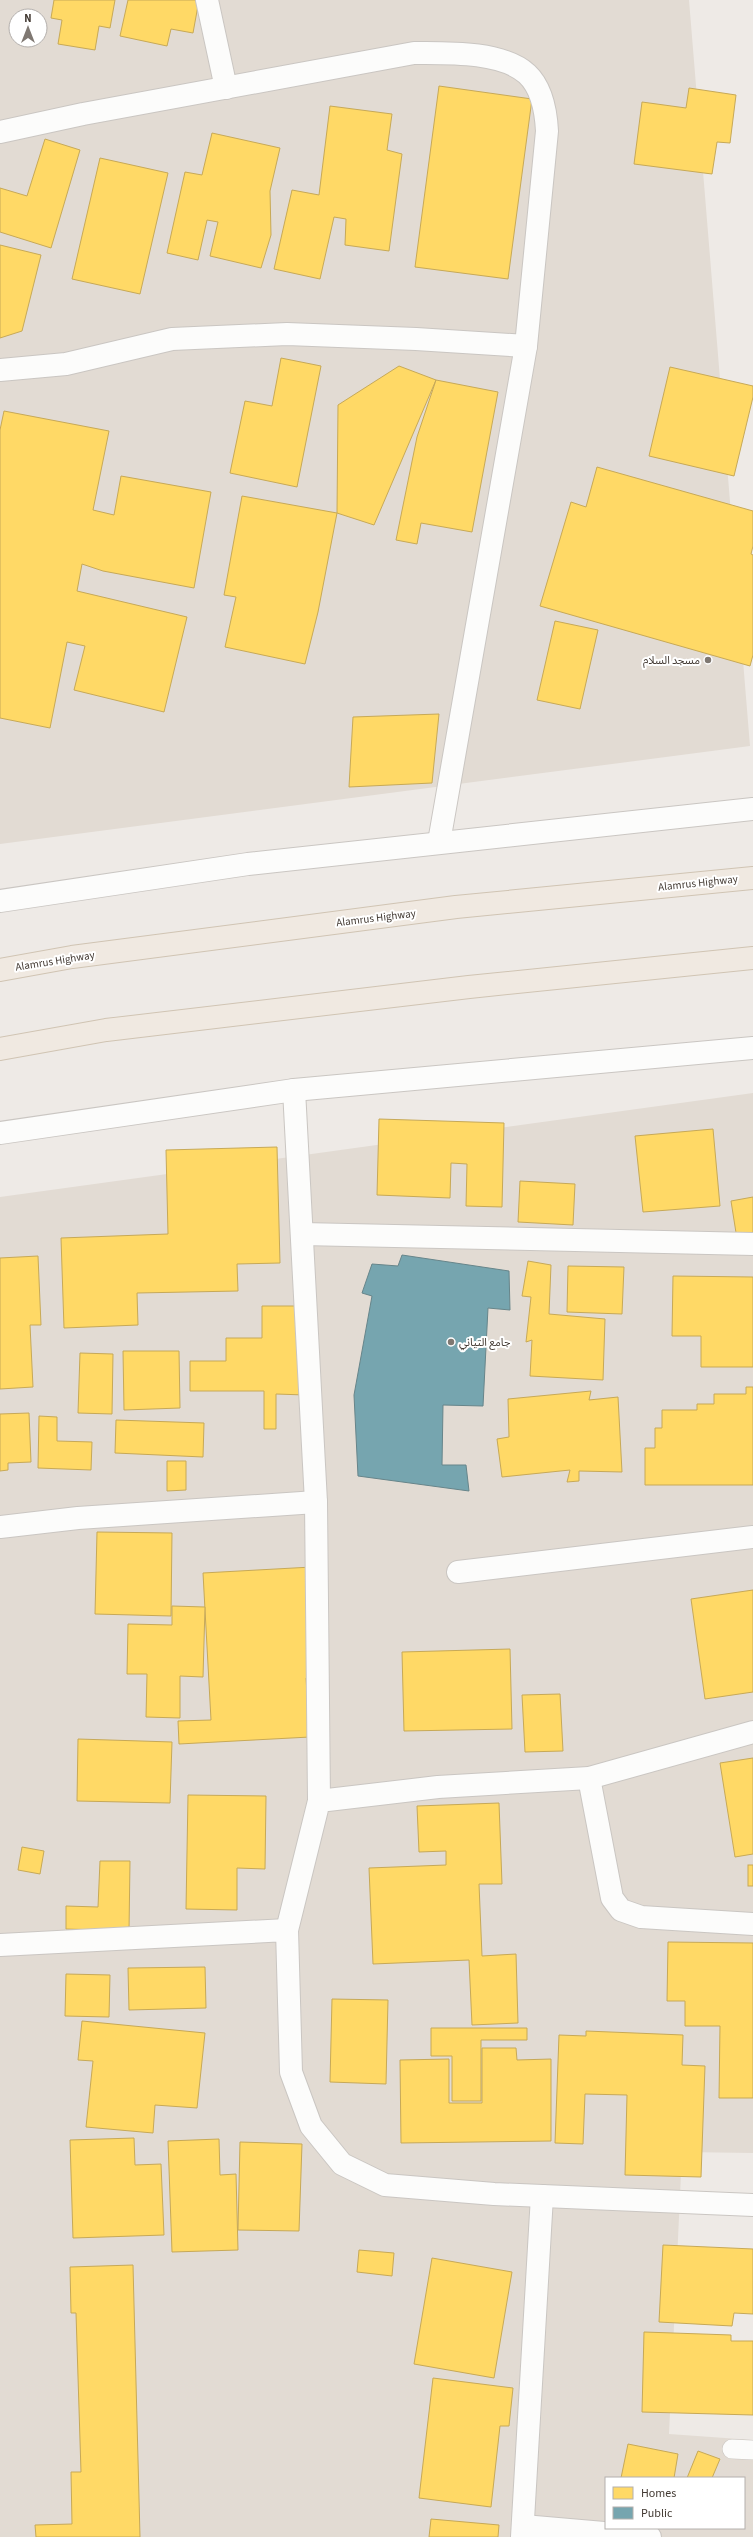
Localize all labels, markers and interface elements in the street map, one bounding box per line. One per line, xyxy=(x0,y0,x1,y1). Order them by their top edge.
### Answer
north arrow xyxy=(8,8,48,48)
text: N xyxy=(24,11,32,26)
place label: مسجد السلام xyxy=(643,653,700,668)
marker: مسجد السلام xyxy=(703,655,713,665)
street label: Alamrus Highway xyxy=(657,871,739,895)
street label: Alamrus Highway xyxy=(335,906,417,930)
street label: Alamrus Highway xyxy=(14,947,96,975)
place label: جامع التياني xyxy=(459,1335,511,1351)
marker: جامع التياني xyxy=(446,1337,456,1347)
legend xyxy=(605,2477,745,2529)
text: Homes xyxy=(641,2485,676,2502)
text: Public xyxy=(641,2505,673,2522)

